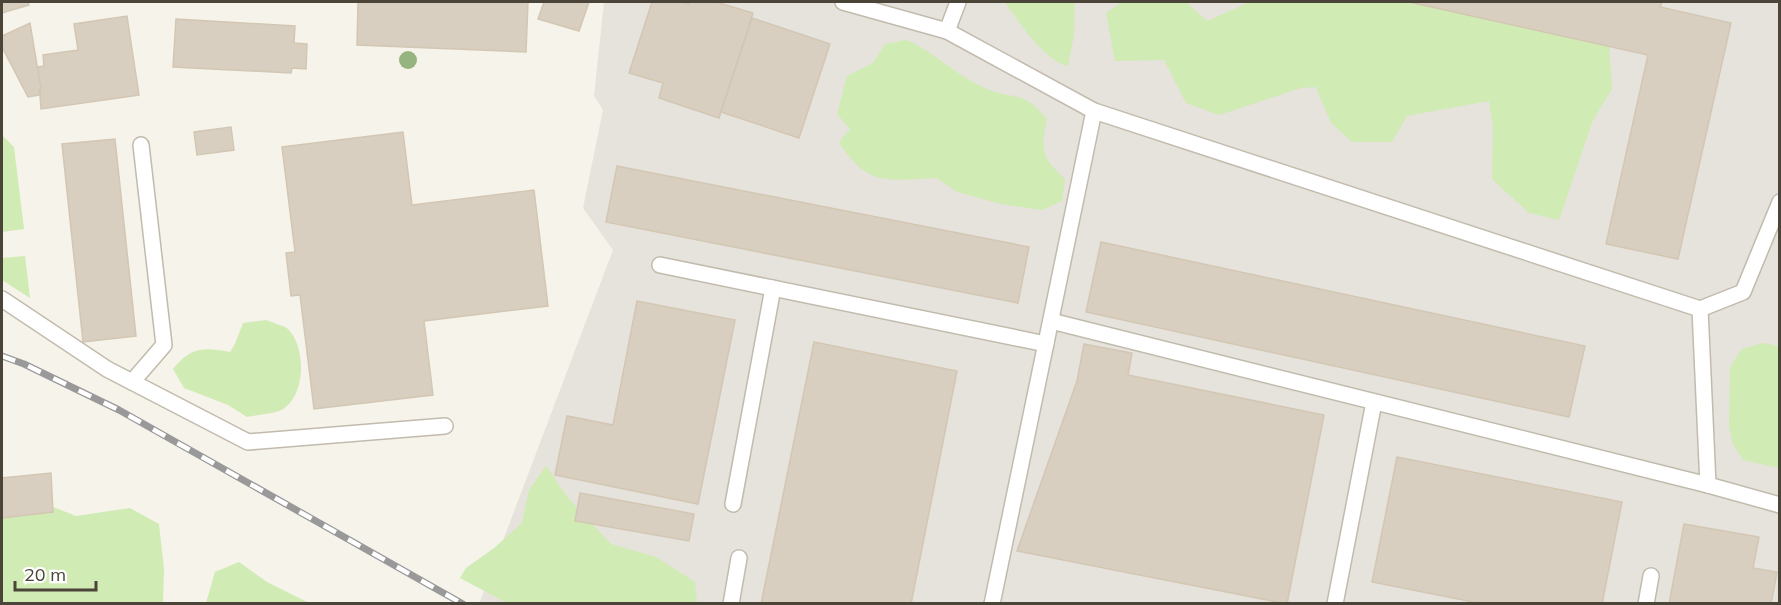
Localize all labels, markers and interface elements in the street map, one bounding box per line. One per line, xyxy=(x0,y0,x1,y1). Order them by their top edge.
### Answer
scale bar xyxy=(15,554,96,592)
text: 20 m xyxy=(24,563,66,586)

